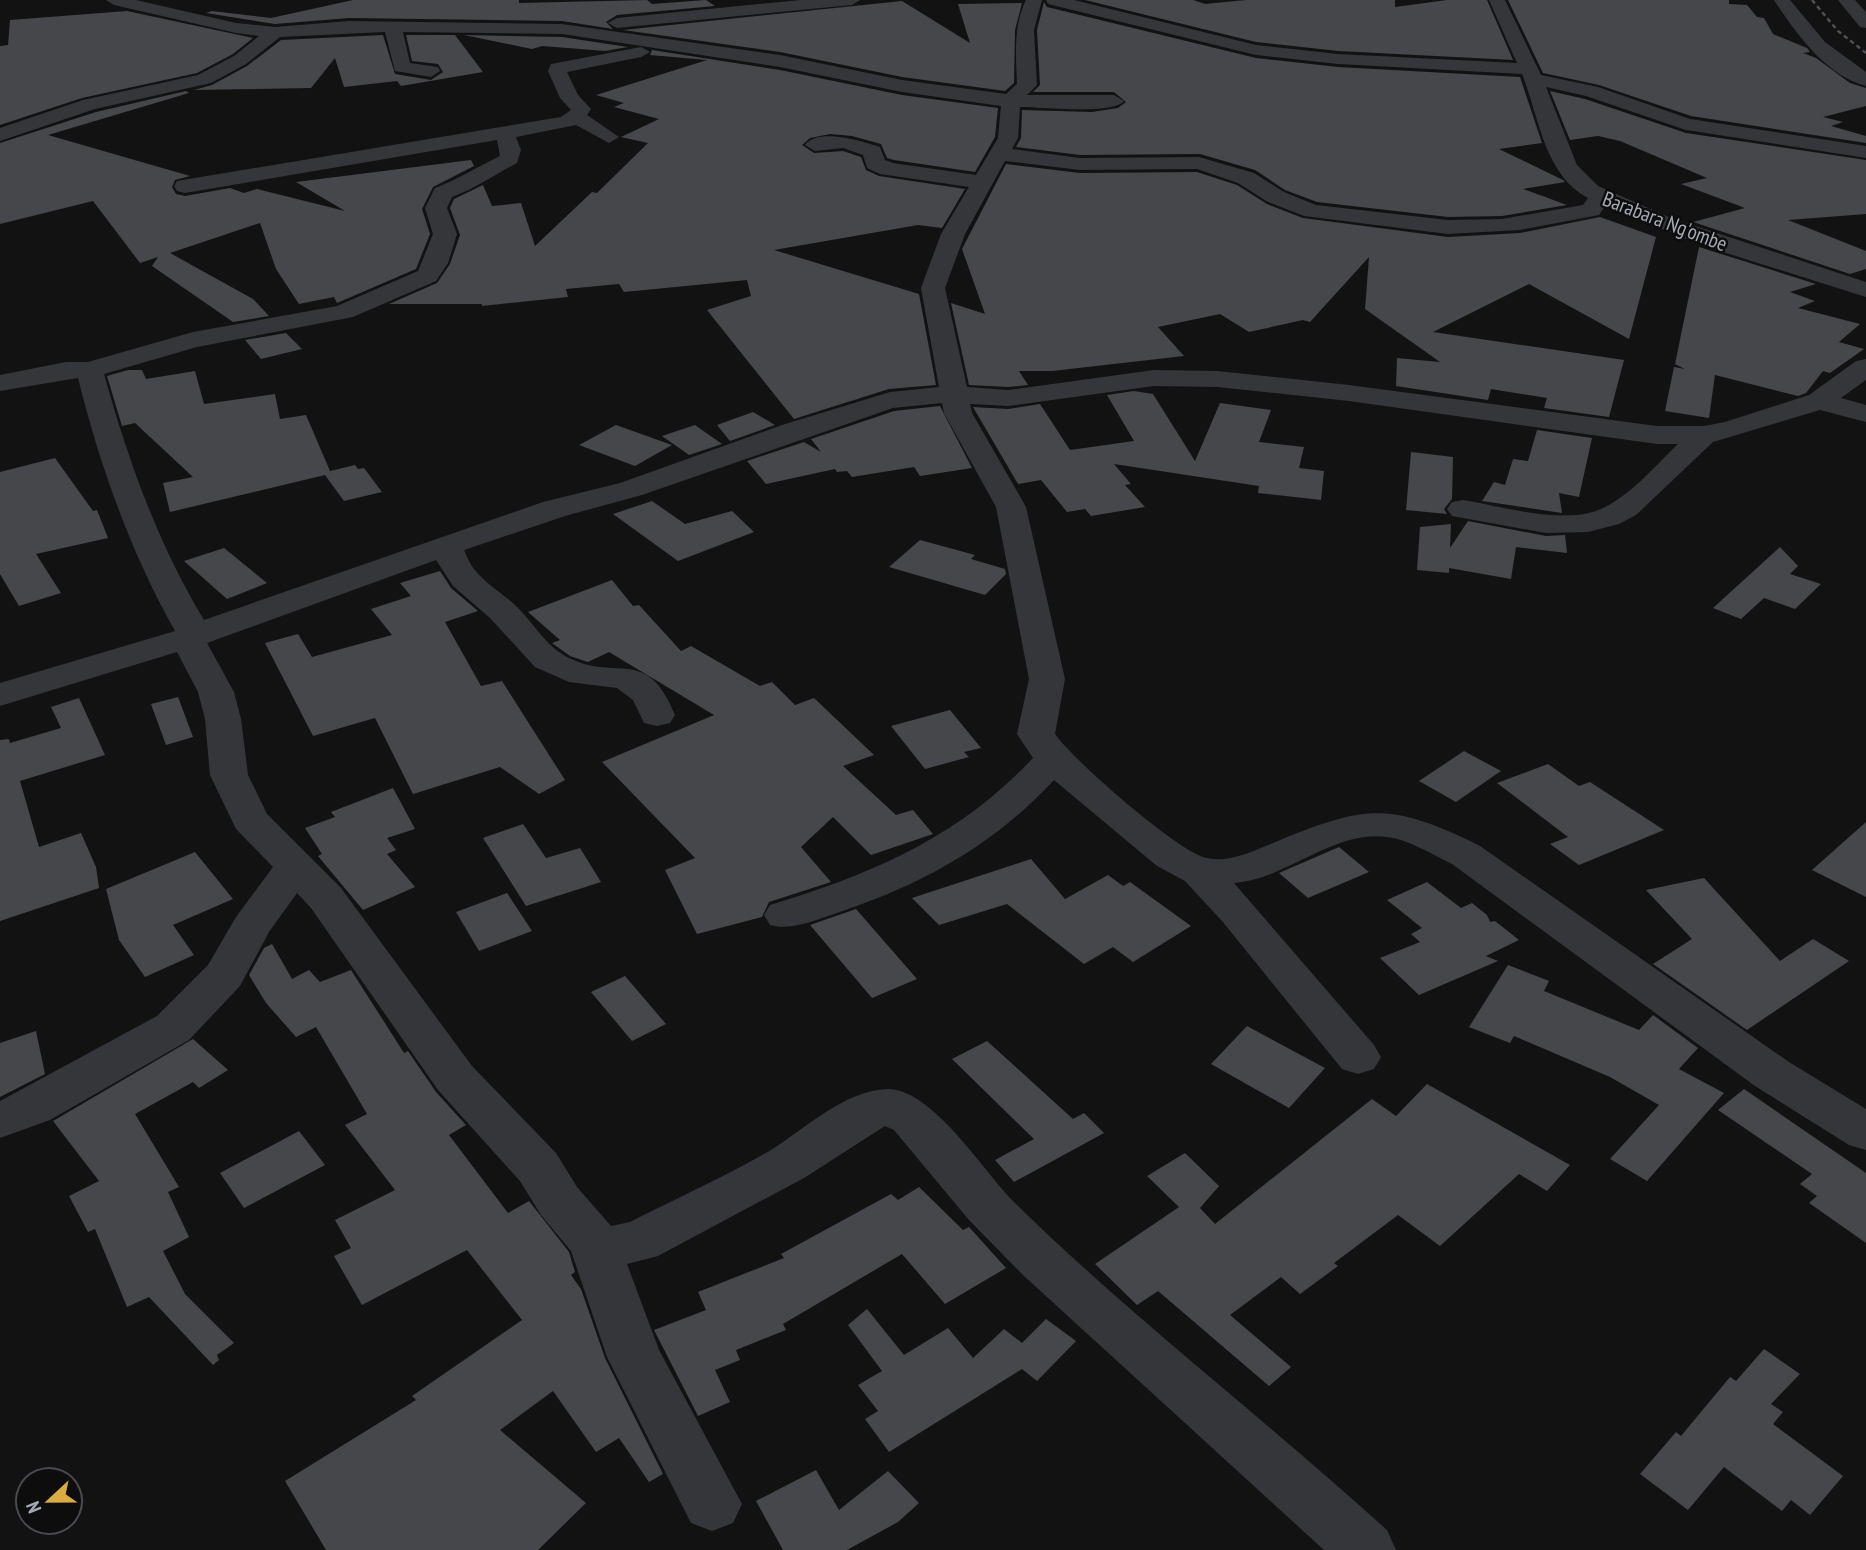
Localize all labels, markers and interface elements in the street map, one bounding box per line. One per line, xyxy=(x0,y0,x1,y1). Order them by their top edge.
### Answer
street label: Barabara Ng'ombe xyxy=(1599,185,1731,257)
north arrow xyxy=(14,1466,84,1536)
text: N xyxy=(20,1498,46,1517)

